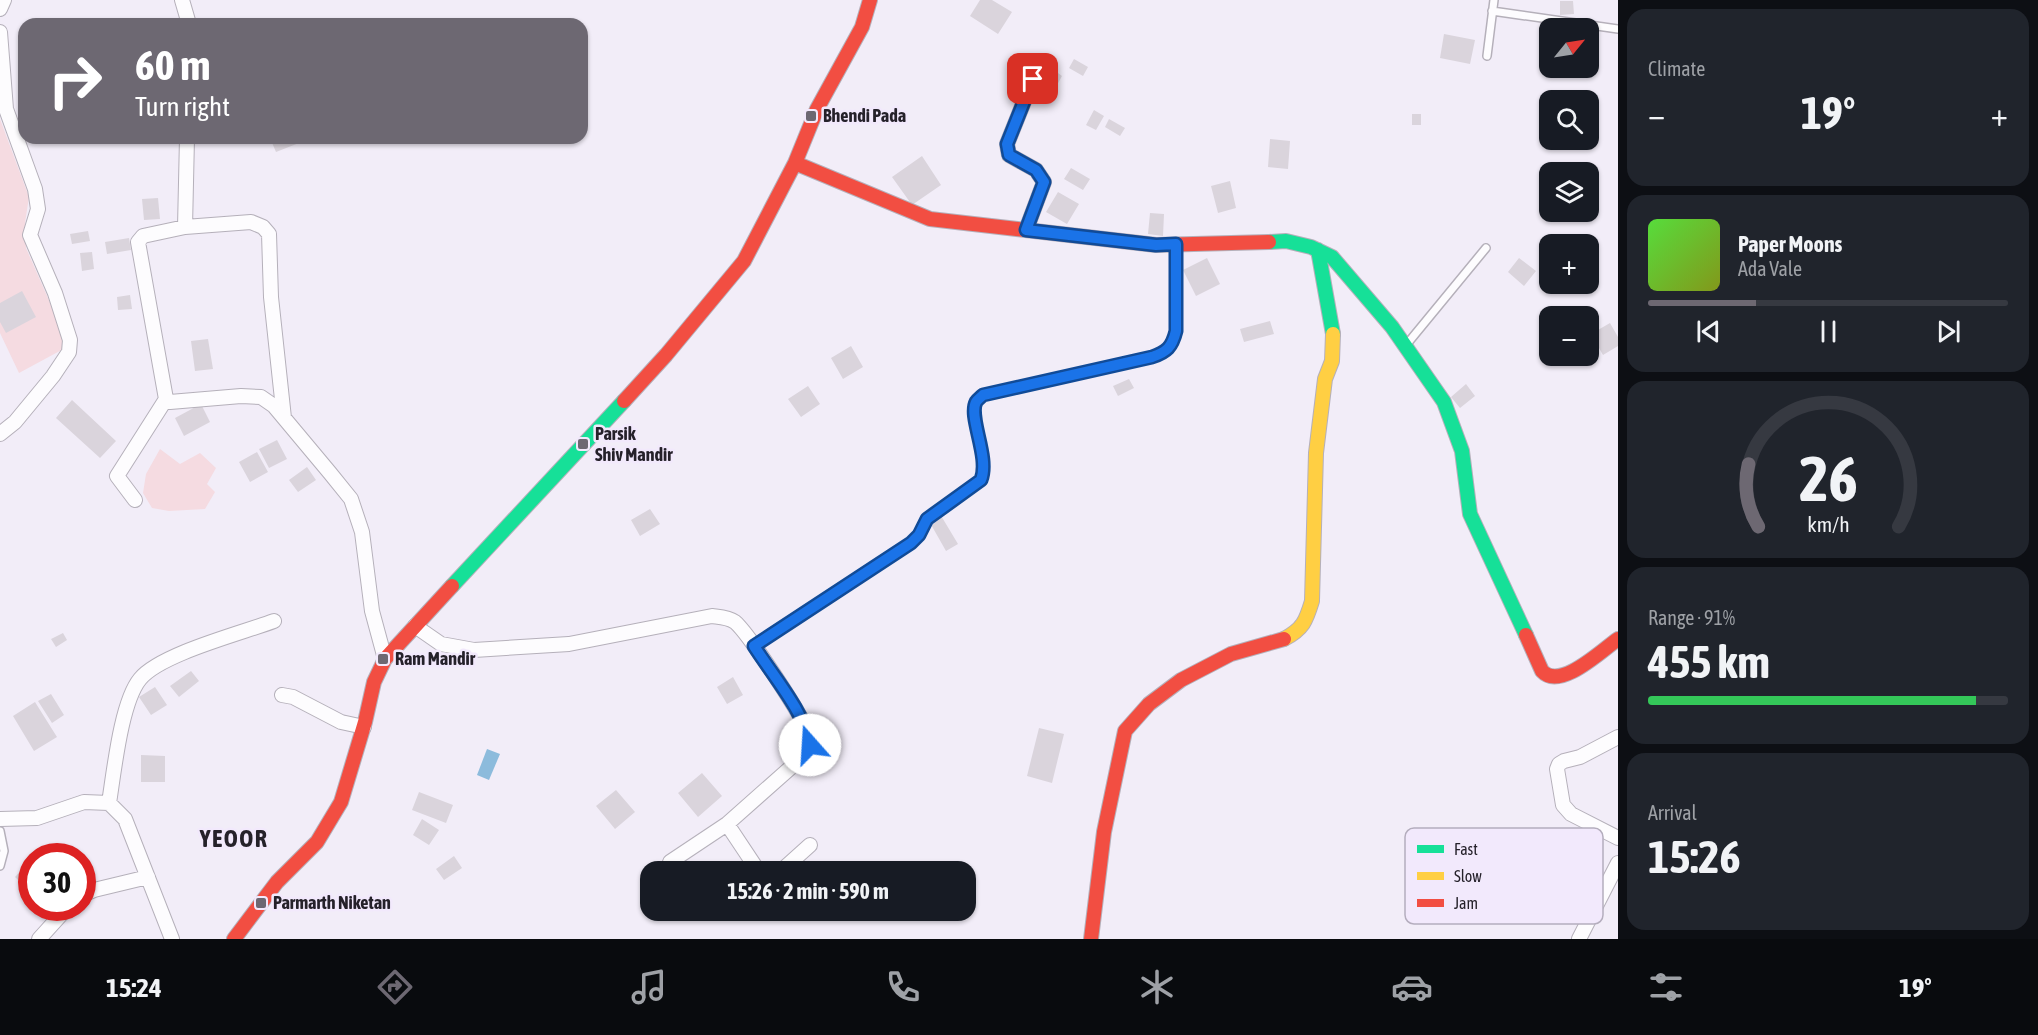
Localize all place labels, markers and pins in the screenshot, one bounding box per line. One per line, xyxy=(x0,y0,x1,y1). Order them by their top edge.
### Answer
pin xyxy=(1007,53,1058,104)
place label: Bhendi Pada xyxy=(823,105,906,126)
marker: Bhendi Pada xyxy=(804,109,818,123)
place label: Parsik Shiv Mandir xyxy=(595,423,673,465)
marker: Parsik Shiv Mandir xyxy=(576,437,590,451)
place label: Ram Mandir xyxy=(395,648,476,669)
marker: Ram Mandir xyxy=(376,652,390,666)
place label: Parmarth Niketan xyxy=(273,892,391,913)
marker: Parmarth Niketan xyxy=(254,896,268,910)

